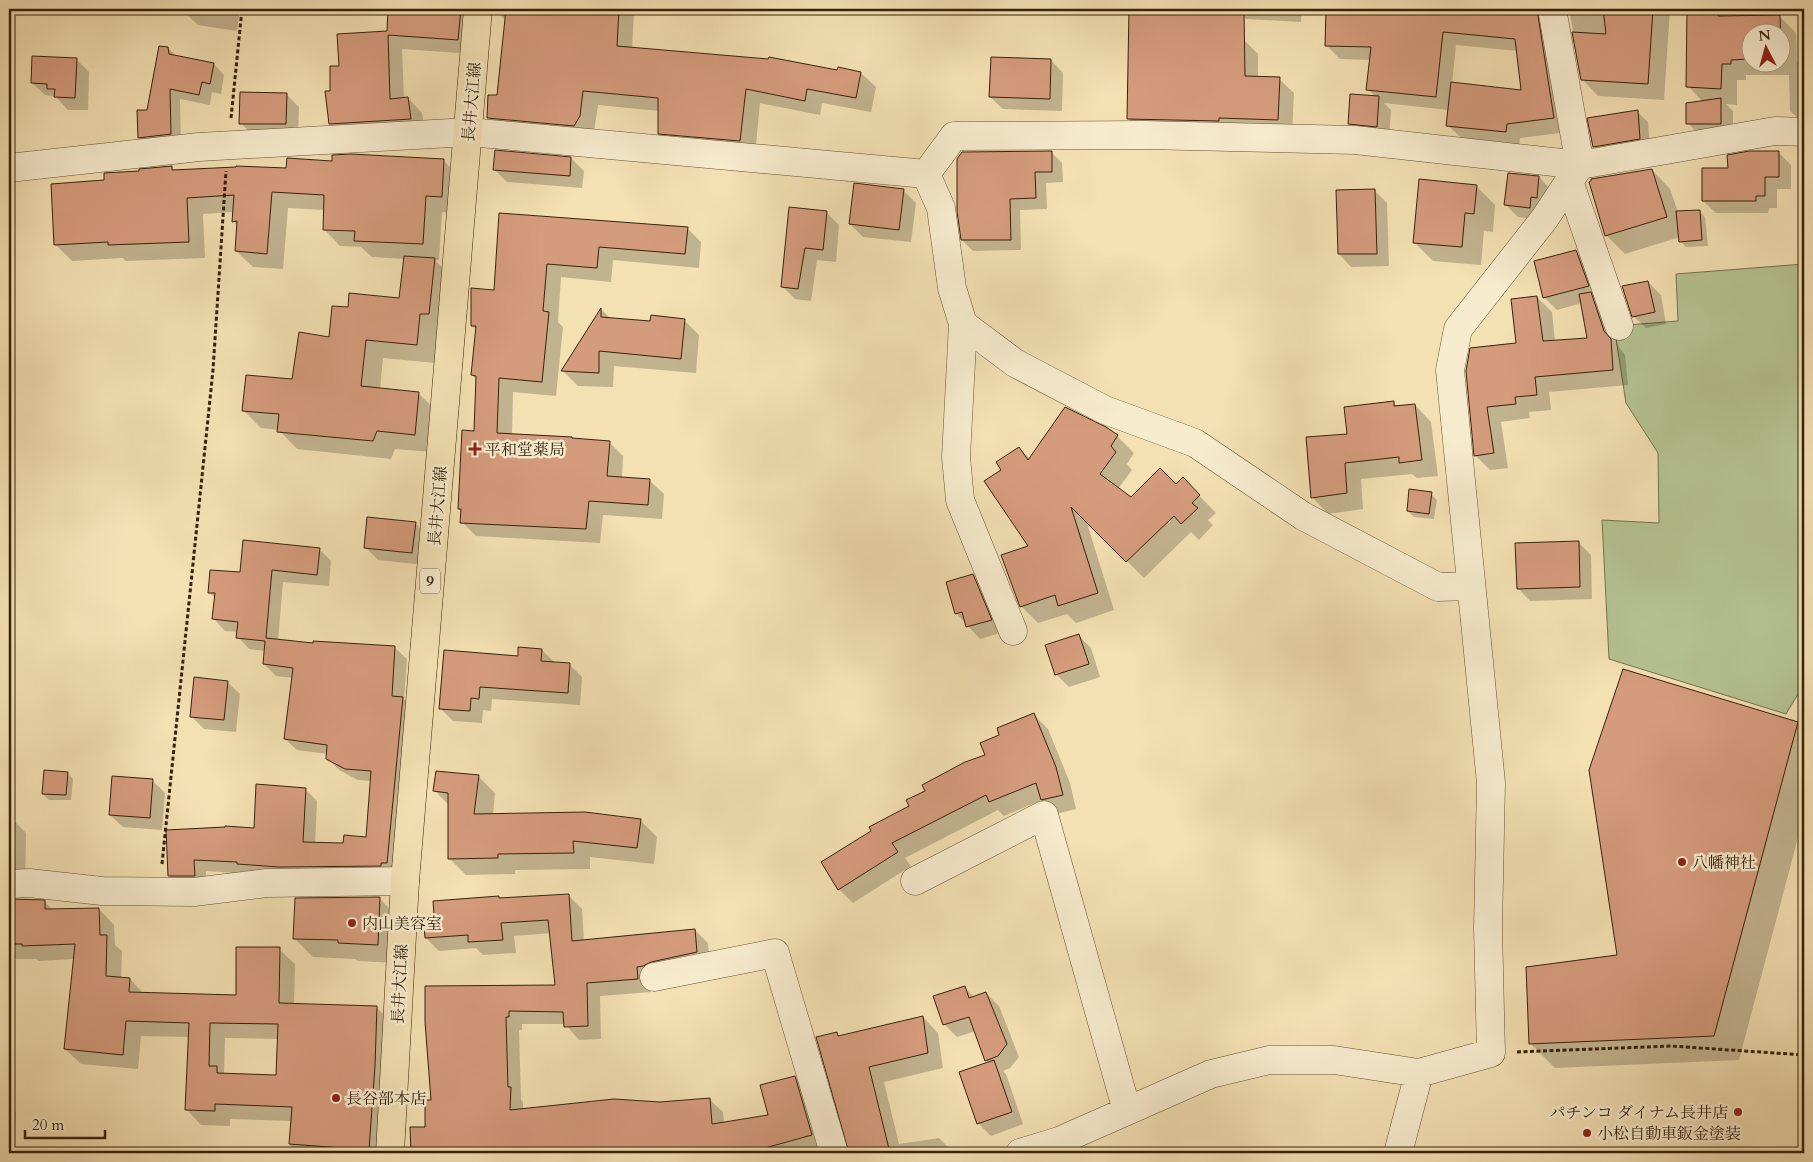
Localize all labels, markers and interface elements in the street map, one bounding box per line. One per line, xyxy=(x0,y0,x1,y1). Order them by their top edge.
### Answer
north arrow xyxy=(1740,22,1790,72)
text: N xyxy=(1758,25,1772,46)
street label: 長井大江線 xyxy=(458,61,486,143)
place label: 平和堂薬局 xyxy=(485,439,565,461)
marker: 平和堂薬局 xyxy=(469,443,481,455)
street label: 長井大江線 xyxy=(424,465,452,547)
road number: 9 xyxy=(420,568,440,594)
place label: 八幡神社 xyxy=(1692,852,1756,874)
marker: 八幡神社 xyxy=(1676,856,1688,868)
place label: 内山美容室 xyxy=(362,913,442,935)
marker: 内山美容室 xyxy=(346,917,358,929)
street label: 長井大江線 xyxy=(387,944,413,1025)
place label: 長谷部本店 xyxy=(346,1088,426,1110)
marker: 長谷部本店 xyxy=(330,1092,342,1104)
place label: パチンコ ダイナム長井店 xyxy=(1550,1102,1728,1124)
marker: パチンコ ダイナム長井店 xyxy=(1732,1106,1744,1118)
scale bar xyxy=(25,1107,105,1139)
text: 20 m xyxy=(32,1115,64,1135)
place label: 小松自動車鈑金塗装 xyxy=(1597,1123,1741,1145)
marker: 小松自動車鈑金塗装 xyxy=(1581,1127,1593,1139)

